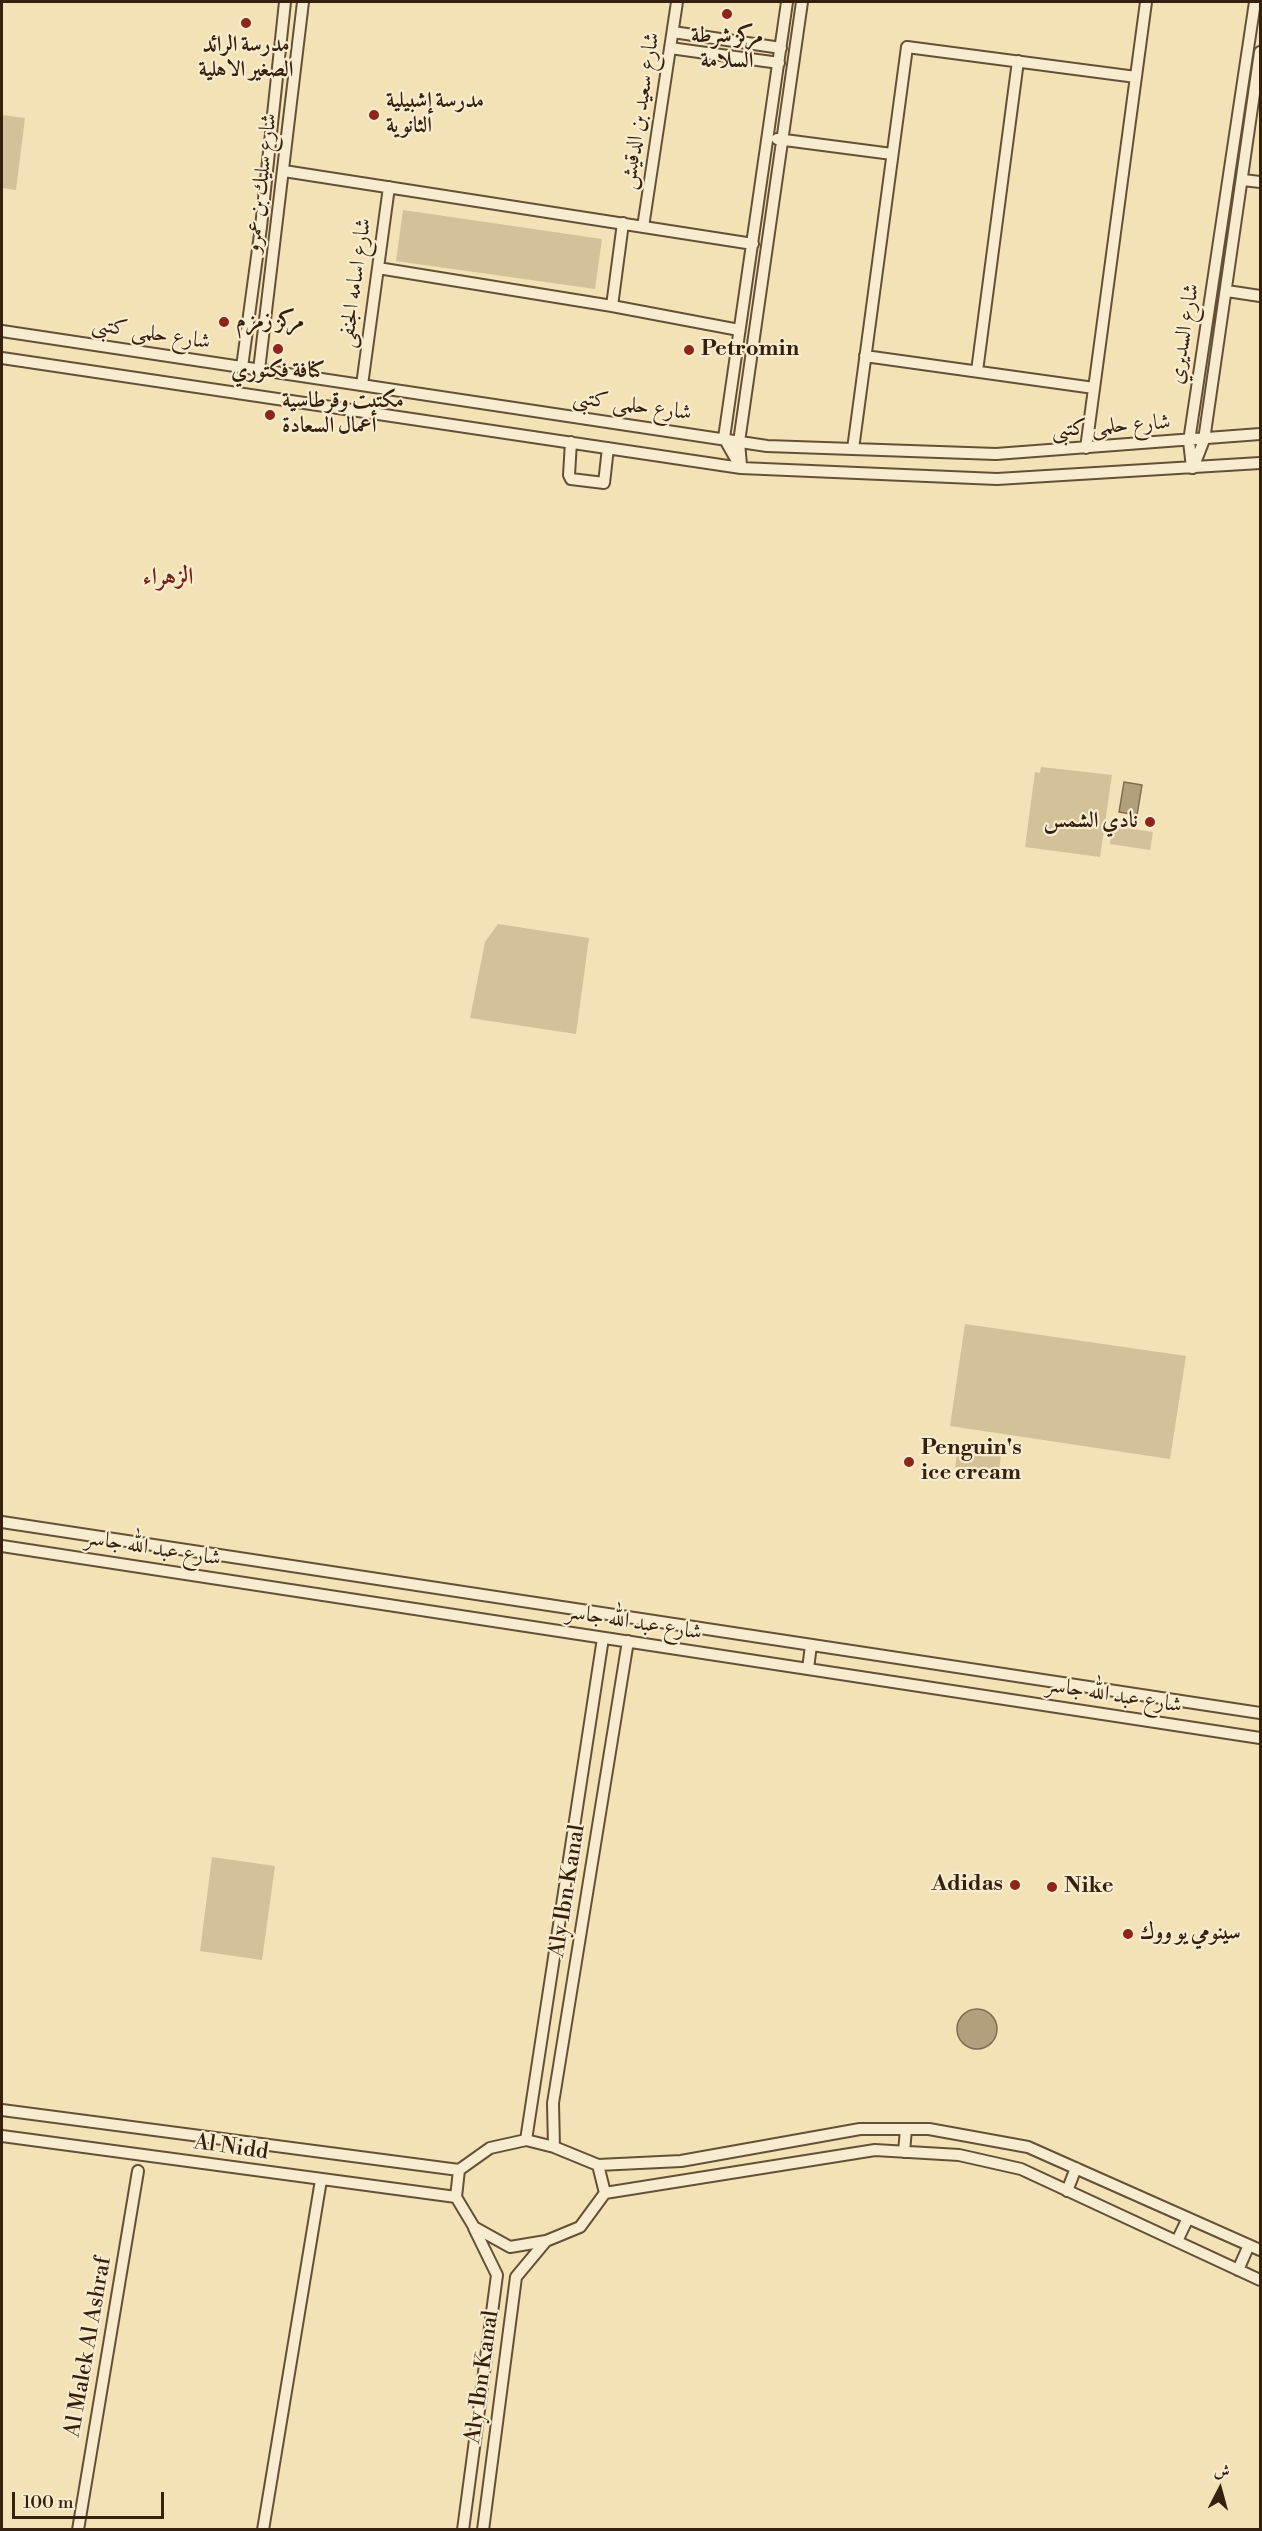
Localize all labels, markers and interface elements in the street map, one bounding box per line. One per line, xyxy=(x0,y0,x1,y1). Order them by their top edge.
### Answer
marker: مركز شرطة السلامة xyxy=(720,7,734,21)
marker: مدرسة الرائد الصغير الاهلية xyxy=(239,16,253,30)
place label: مركز شرطة السلامة xyxy=(691,24,763,76)
street label: شارع سعيد بن الدقيش xyxy=(616,31,666,191)
place label: مدرسة الرائد الصغير الاهلية xyxy=(198,33,294,84)
place label: مدرسة إشبيلية الثانوية xyxy=(386,89,484,140)
marker: مدرسة إشبيلية الثانوية xyxy=(367,108,381,122)
street label: شارع سليك بن عمرو xyxy=(240,112,284,254)
street label: شارع اسامه الجنفى xyxy=(334,217,378,349)
street label: شارع السديري xyxy=(1164,282,1206,386)
place label: مركز زمزم xyxy=(236,309,304,335)
street label: شارع حلمى كتبى xyxy=(90,312,212,356)
marker: مركز زمزم xyxy=(217,315,231,329)
place label: Petromin xyxy=(701,337,799,363)
marker: كنافة فكتوري xyxy=(271,342,285,356)
marker: Petromin xyxy=(682,343,696,357)
place label: كنافة فكتوري xyxy=(231,359,325,385)
street label: شارع حلمى كتبى xyxy=(571,385,693,427)
place label: مكتبت وقرطاسية أعمال السعادة xyxy=(282,389,404,440)
marker: مكتبت وقرطاسية أعمال السعادة xyxy=(263,408,277,422)
street label: شارع حلمى كتبى xyxy=(1050,410,1172,444)
district label: الزهراء xyxy=(143,564,193,592)
place label: نادي الشمس xyxy=(1044,809,1138,835)
marker: نادي الشمس xyxy=(1143,815,1157,829)
place label: Penguin's ice cream xyxy=(921,1436,1022,1488)
marker: Penguin's ice cream xyxy=(902,1455,916,1469)
street label: شارع عبد الله جاسر xyxy=(83,1525,223,1573)
street label: شارع عبد الله جاسر xyxy=(564,1599,704,1647)
street label: شارع عبد الله جاسر xyxy=(1044,1672,1184,1720)
street label: Aly Ibn Kanal xyxy=(544,1823,592,1959)
place label: Adidas xyxy=(932,1872,1003,1898)
place label: Nike xyxy=(1064,1874,1113,1900)
marker: Adidas xyxy=(1008,1878,1022,1892)
marker: Nike xyxy=(1045,1880,1059,1894)
place label: سينومي يو ووك xyxy=(1140,1921,1241,1947)
marker: سينومي يو ووك xyxy=(1121,1927,1135,1941)
street label: Al Nidd xyxy=(192,2130,270,2166)
street label: Al Malek Al Ashraf xyxy=(60,2255,118,2439)
street label: Aly Ibn Kanal xyxy=(461,2309,505,2445)
north arrow xyxy=(1190,2459,1250,2519)
text: ش xyxy=(1213,2460,1231,2482)
scale bar xyxy=(15,2480,166,2518)
text: 100 m xyxy=(23,2491,74,2514)

